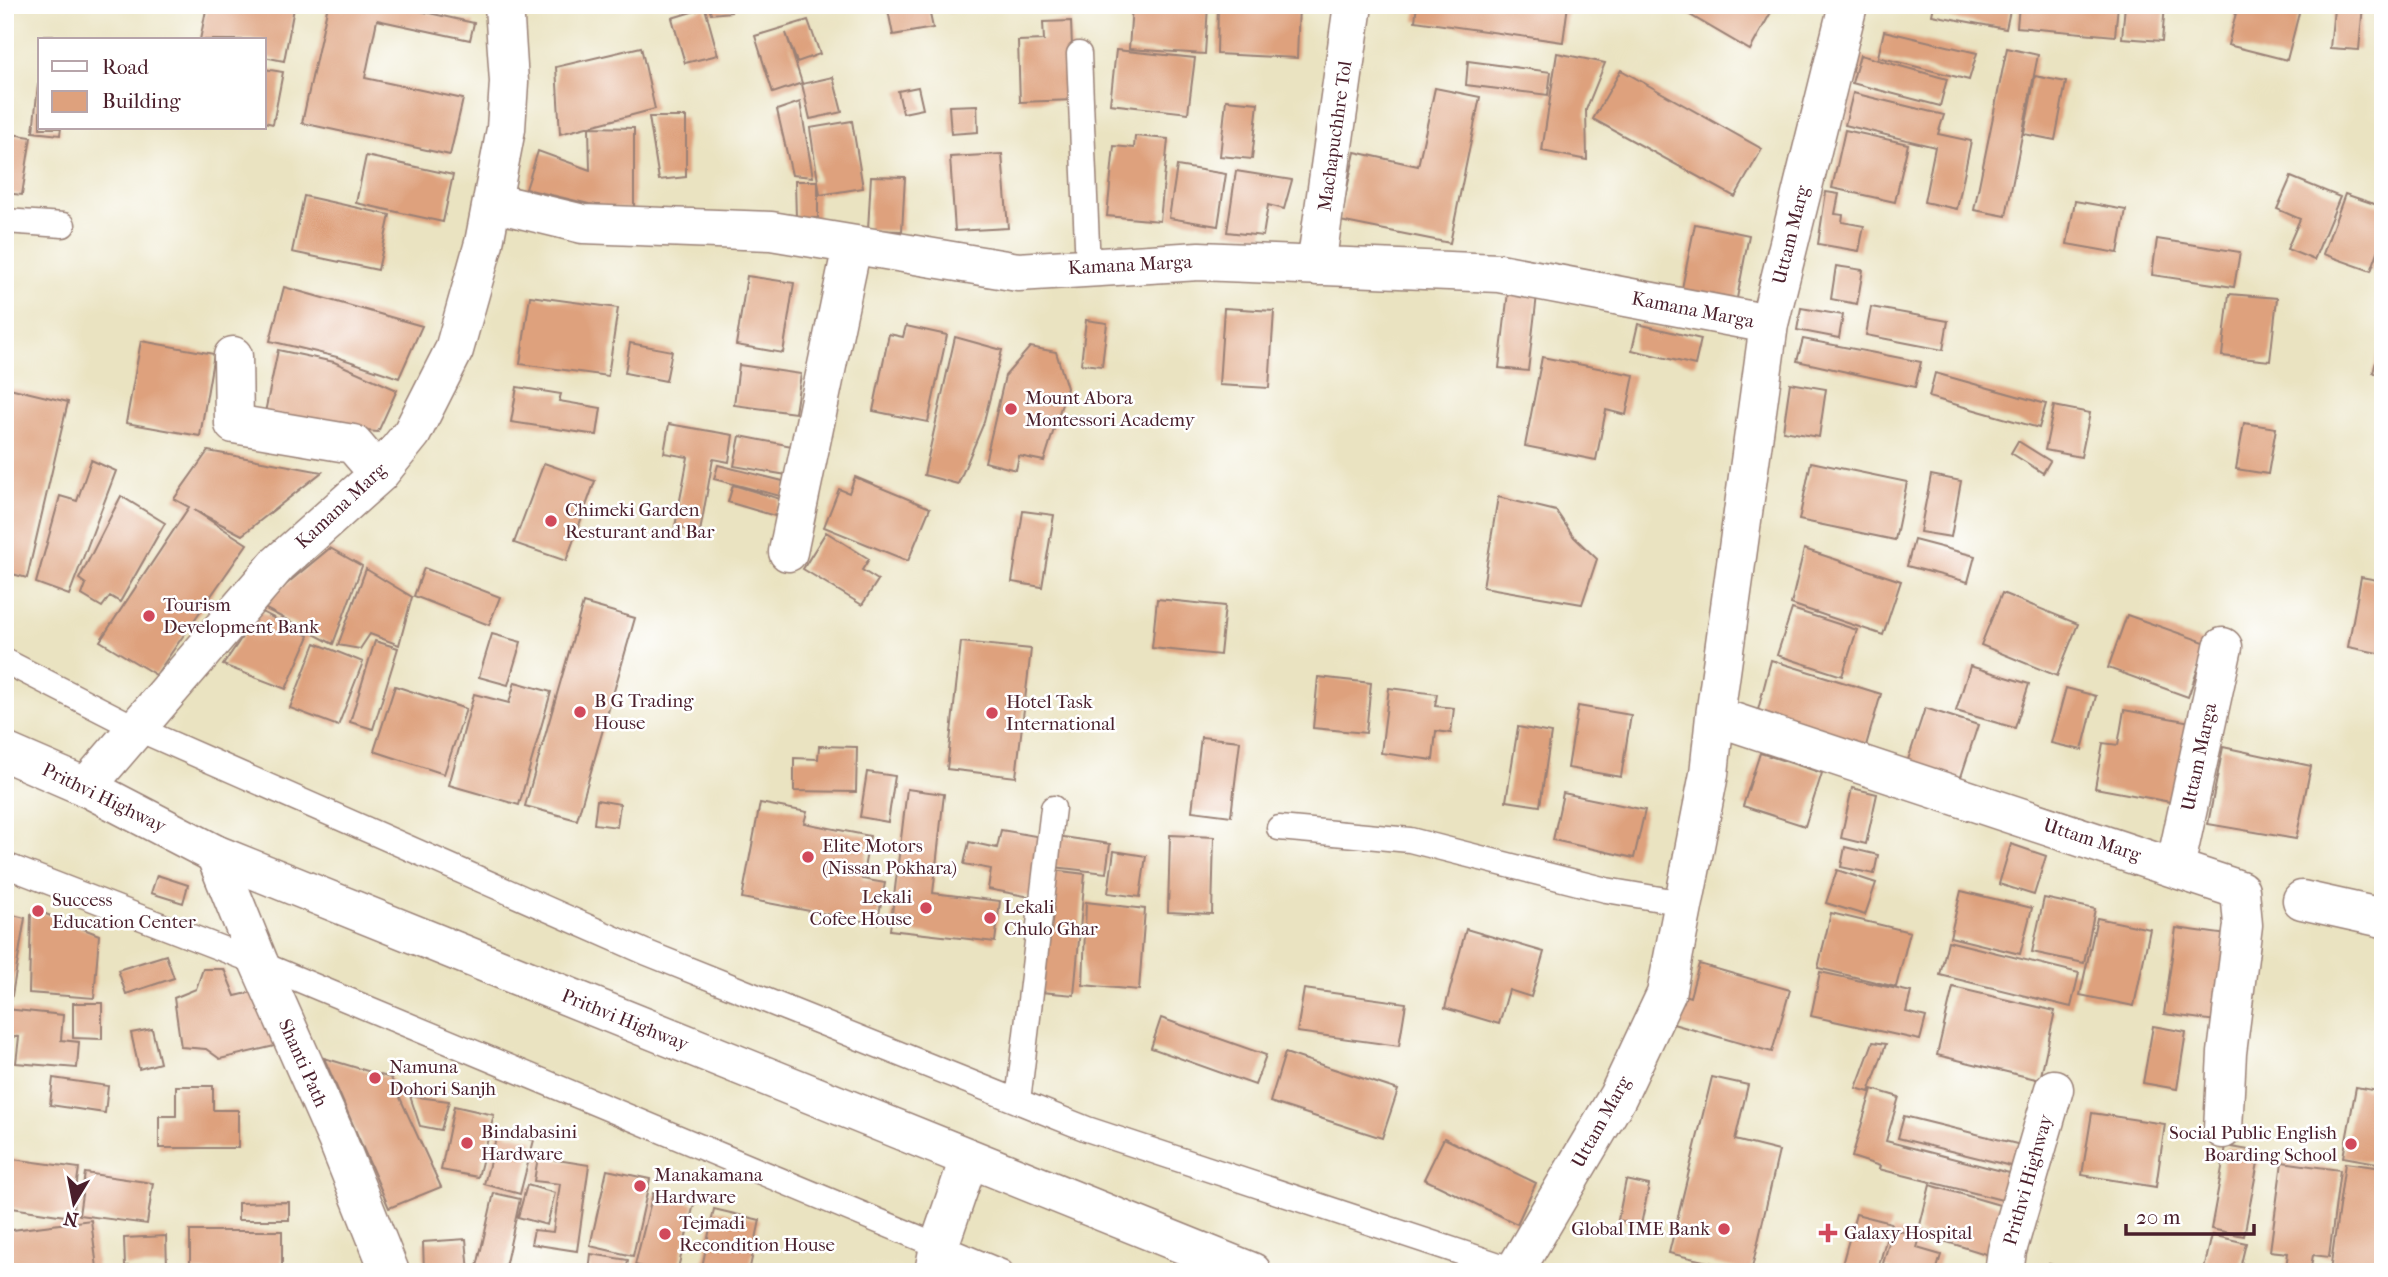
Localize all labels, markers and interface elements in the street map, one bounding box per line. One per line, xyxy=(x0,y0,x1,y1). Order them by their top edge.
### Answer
legend xyxy=(38,38,266,130)
text: Road xyxy=(102,55,149,79)
street label: Machapuchhre Tol xyxy=(1314,59,1356,213)
text: Building xyxy=(102,89,181,113)
street label: Uttam Marg xyxy=(1768,182,1814,287)
street label: Kamana Marga xyxy=(1067,251,1193,279)
street label: Kamana Marga xyxy=(1630,287,1756,333)
place label: Mount Abora Montessori Academy xyxy=(1025,387,1195,431)
marker: Mount Abora Montessori Academy xyxy=(1003,401,1019,417)
street label: Kamana Marg xyxy=(291,458,391,553)
place label: Chimeki Garden Resturant and Bar xyxy=(565,499,715,543)
marker: Chimeki Garden Resturant and Bar xyxy=(543,513,559,529)
place label: Tourism Development Bank xyxy=(163,594,319,638)
marker: Tourism Development Bank xyxy=(141,608,157,624)
place label: B G Trading House xyxy=(594,690,694,734)
place label: Hotel Task International xyxy=(1006,691,1115,735)
street label: Uttam Marga xyxy=(2177,701,2221,813)
marker: B G Trading House xyxy=(572,704,588,720)
marker: Hotel Task International xyxy=(984,705,1000,721)
street label: Prithvi Highway xyxy=(39,759,170,838)
street label: Uttam Marg xyxy=(2040,814,2144,866)
place label: Elite Motors (Nissan Pokhara) xyxy=(822,835,957,879)
marker: Elite Motors (Nissan Pokhara) xyxy=(800,849,816,865)
place label: Lekali Cofee House xyxy=(809,886,912,930)
place label: Success Education Center xyxy=(52,889,197,933)
place label: Lekali Chulo Ghar xyxy=(1004,896,1099,940)
marker: Lekali Cofee House xyxy=(918,900,934,916)
marker: Success Education Center xyxy=(30,903,46,919)
marker: Lekali Chulo Ghar xyxy=(982,910,998,926)
street label: Prithvi Highway xyxy=(558,985,692,1056)
street label: Shanti Path xyxy=(274,1016,332,1111)
place label: Namuna Dohori Sanjh xyxy=(389,1056,496,1100)
marker: Namuna Dohori Sanjh xyxy=(367,1070,383,1086)
street label: Uttam Marg xyxy=(1567,1072,1636,1172)
street label: Prithvi Highway xyxy=(1999,1111,2057,1248)
place label: Bindabasini Hardware xyxy=(481,1121,577,1165)
place label: Social Public English Boarding School xyxy=(2169,1122,2337,1166)
marker: Bindabasini Hardware xyxy=(459,1135,475,1151)
marker: Social Public English Boarding School xyxy=(2343,1136,2359,1152)
place label: Manakamana Hardware xyxy=(654,1164,763,1208)
north arrow xyxy=(38,1168,108,1238)
marker: Manakamana Hardware xyxy=(632,1178,648,1194)
scale bar xyxy=(2126,1193,2253,1237)
text: 20 m xyxy=(2136,1205,2181,1229)
text: N xyxy=(62,1207,80,1231)
place label: Tejmadi Recondition House xyxy=(679,1212,835,1256)
place label: Global IME Bank xyxy=(1571,1218,1710,1240)
marker: Global IME Bank xyxy=(1716,1221,1732,1237)
place label: Galaxy Hospital xyxy=(1844,1222,1972,1244)
marker: Galaxy Hospital xyxy=(1818,1223,1838,1243)
marker: Tejmadi Recondition House xyxy=(657,1226,673,1242)

